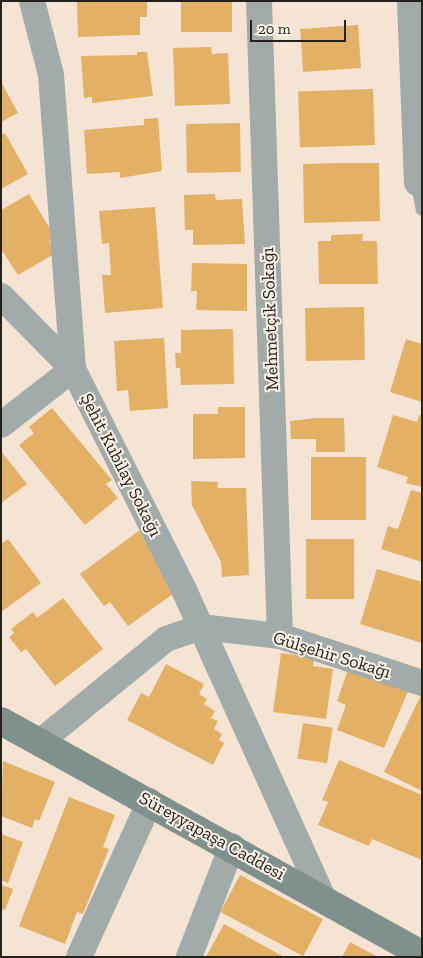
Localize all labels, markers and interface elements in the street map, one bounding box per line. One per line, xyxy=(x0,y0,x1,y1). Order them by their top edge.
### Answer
scale bar xyxy=(253,10,349,42)
text: 20 m xyxy=(258,20,291,38)
street label: Mehmetçik Sokağı xyxy=(257,247,283,391)
street label: Şehit Kubilay Sokağı xyxy=(75,390,167,540)
street label: Gülşehir Sokağı xyxy=(270,627,394,683)
street label: Süreyyapaşa Caddesi xyxy=(135,787,289,885)

